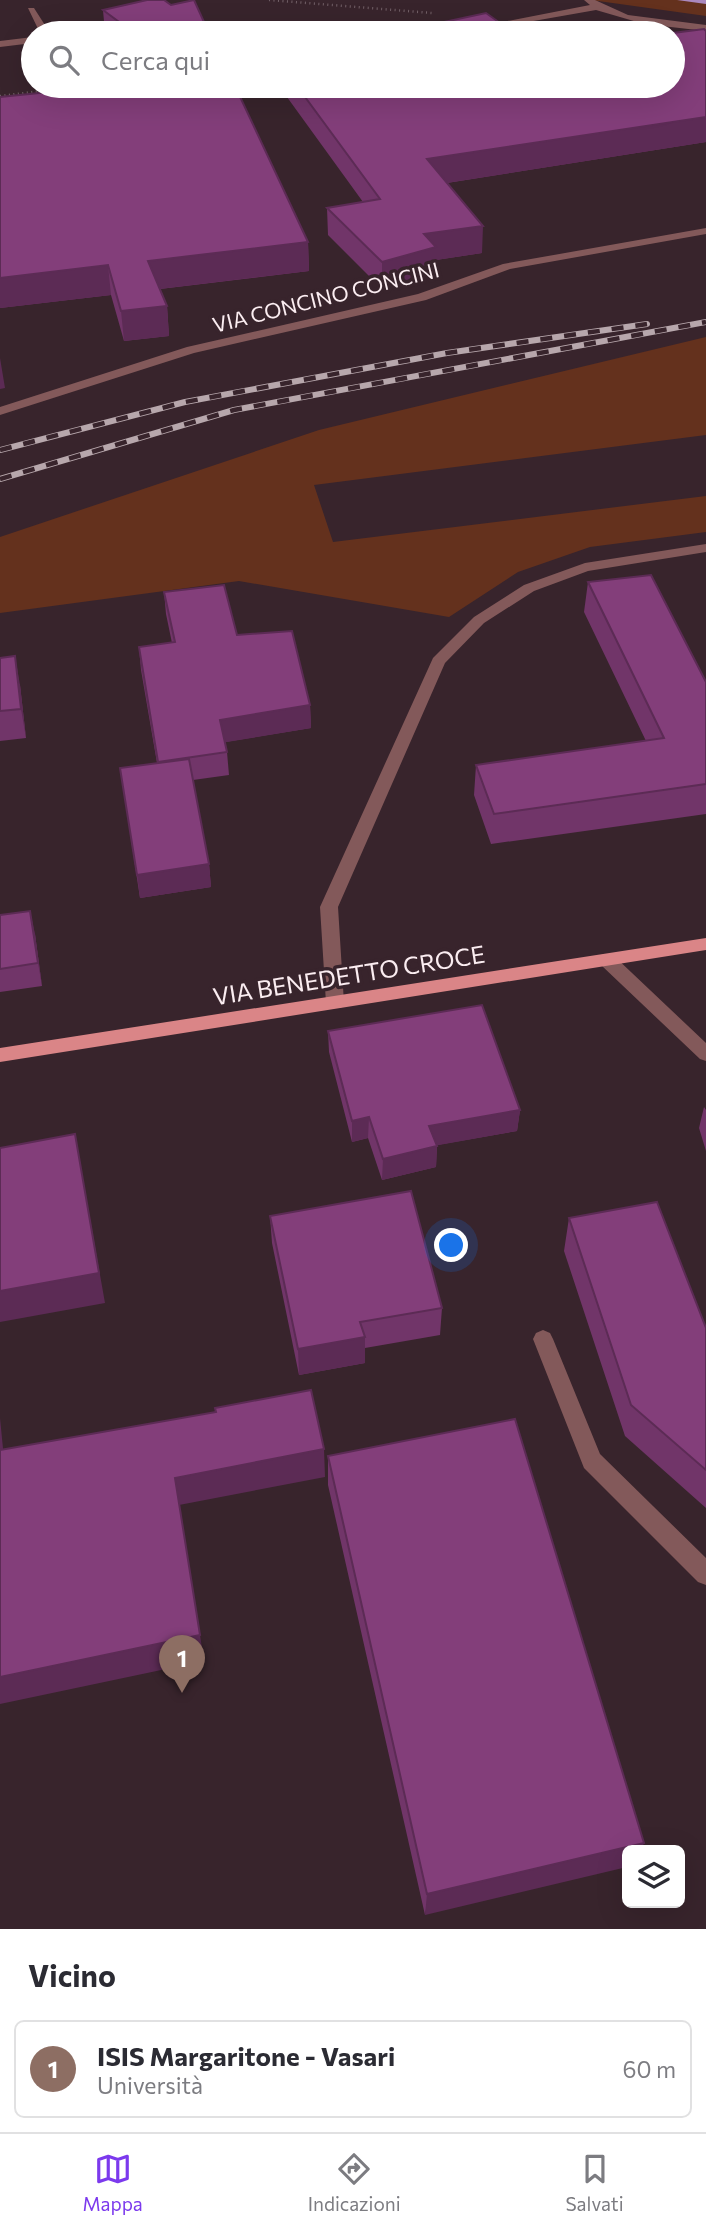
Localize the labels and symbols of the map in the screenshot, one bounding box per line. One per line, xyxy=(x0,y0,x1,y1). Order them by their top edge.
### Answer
street label: VIA CONCINO CONCINI xyxy=(210,256,442,337)
street label: VIA BENEDETTO CROCE xyxy=(211,939,487,1010)
your location xyxy=(434,1228,468,1262)
pin: 1 xyxy=(159,1635,205,1693)

